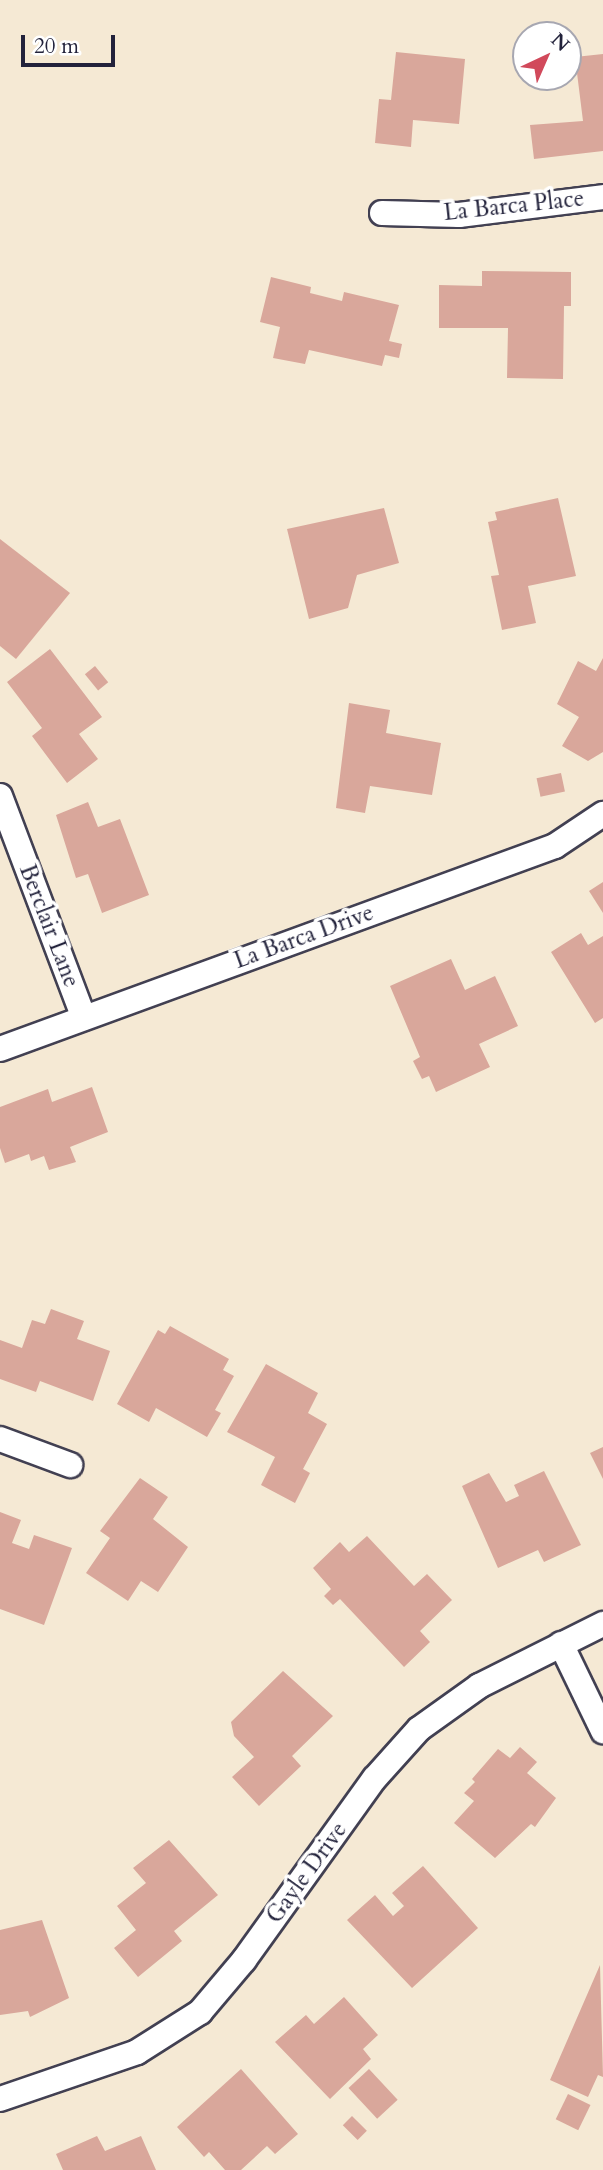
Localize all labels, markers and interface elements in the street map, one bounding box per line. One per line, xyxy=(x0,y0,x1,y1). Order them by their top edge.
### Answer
scale bar xyxy=(24,21,119,65)
north arrow xyxy=(512,21,582,91)
text: N xyxy=(545,27,575,57)
text: 20 m xyxy=(34,32,79,61)
street label: La Barca Place xyxy=(442,185,586,227)
street label: Berclair Lane xyxy=(13,861,85,991)
street label: La Barca Drive xyxy=(231,899,377,975)
street label: Gayle Drive xyxy=(261,1817,353,1929)

